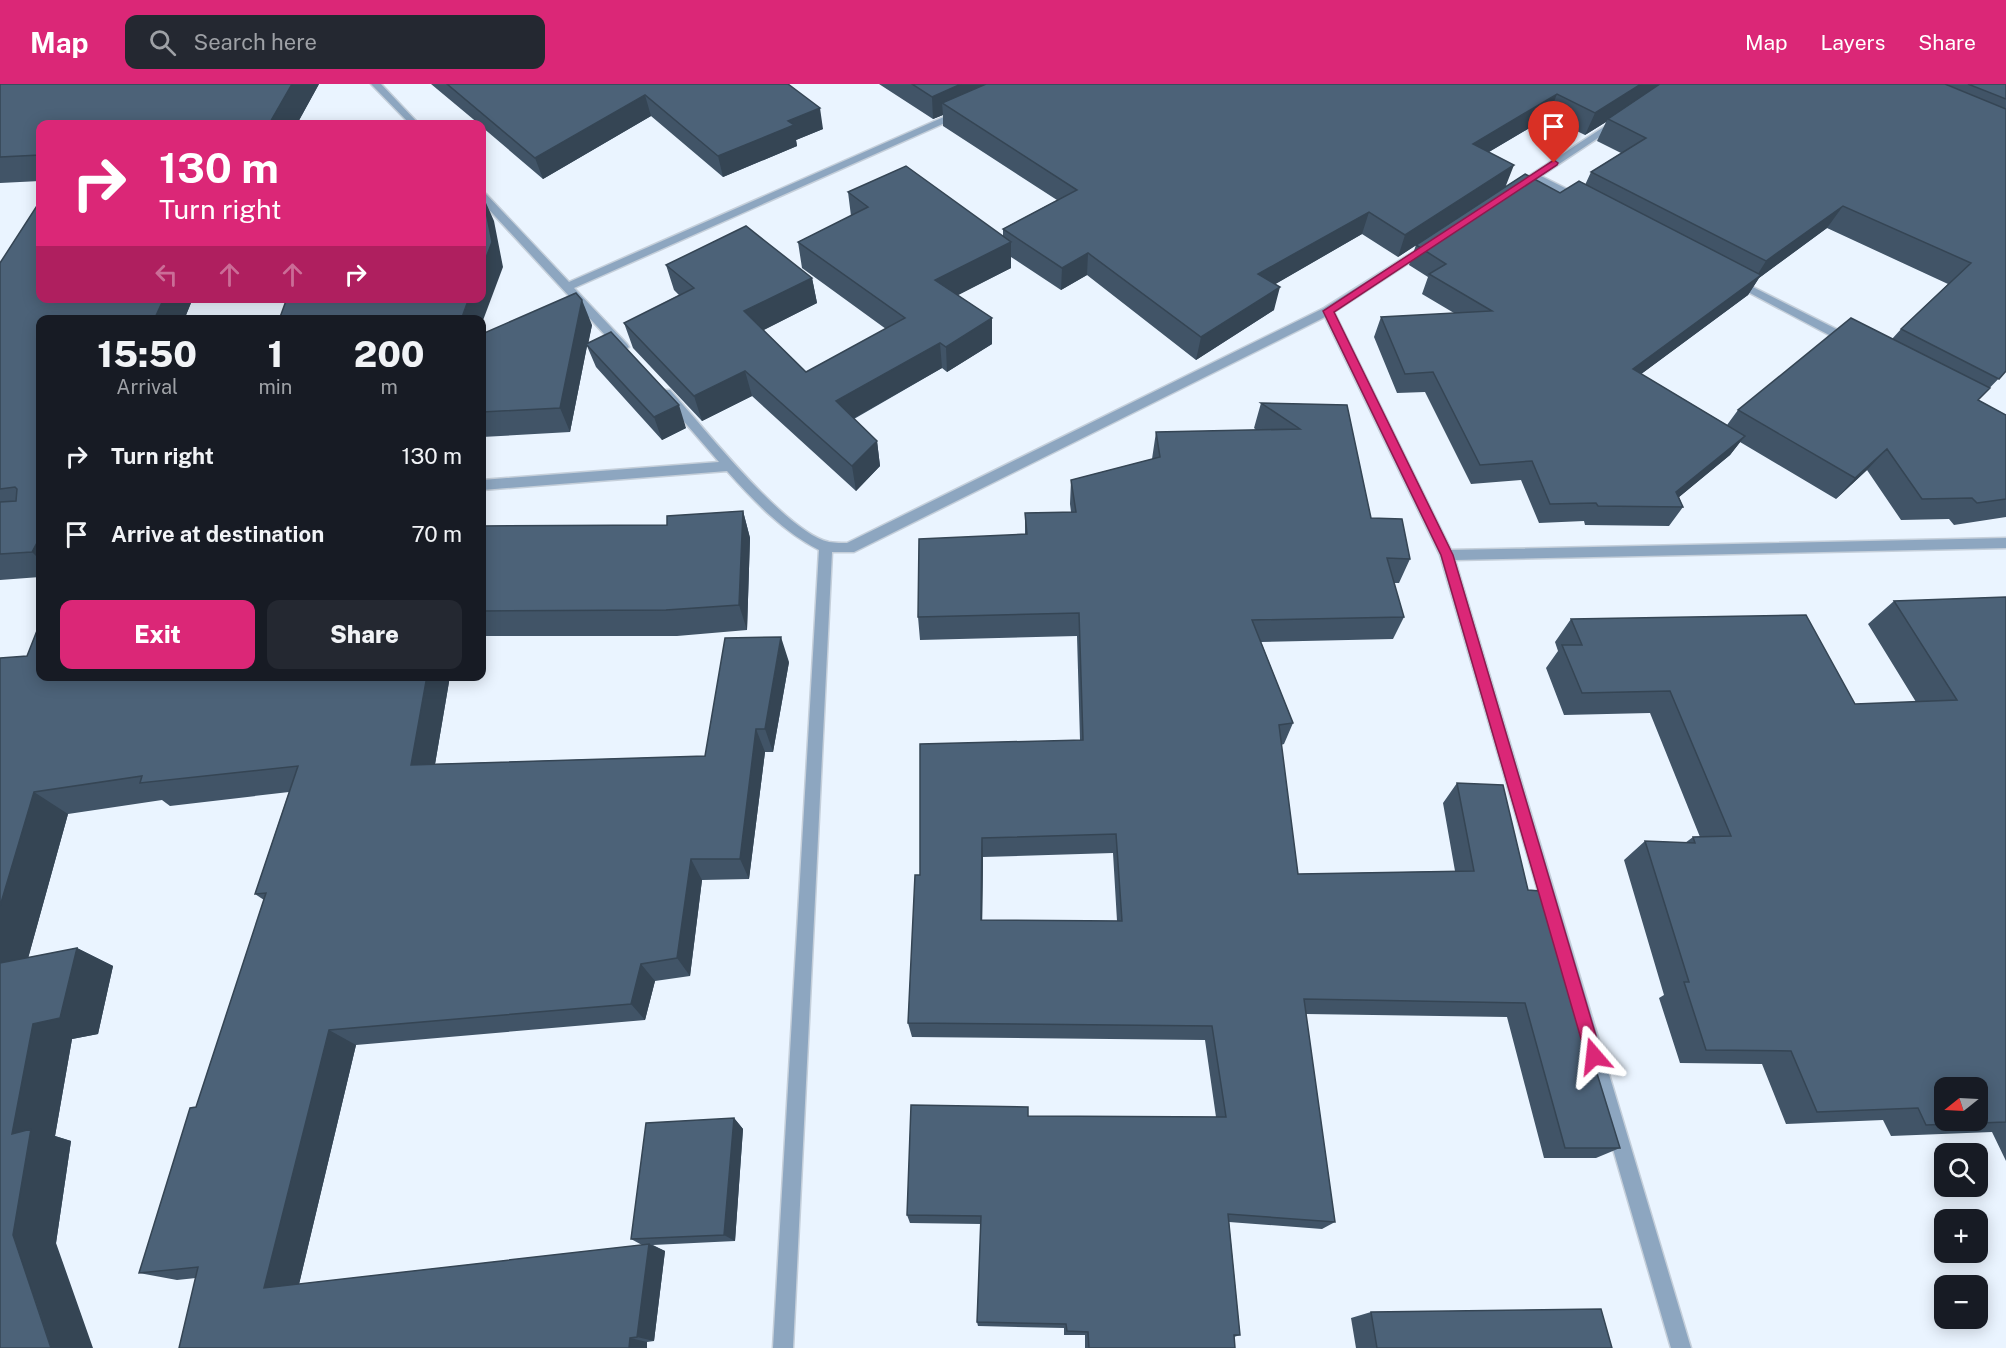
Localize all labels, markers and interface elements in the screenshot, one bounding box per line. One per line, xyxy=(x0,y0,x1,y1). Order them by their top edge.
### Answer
search box xyxy=(125,15,545,69)
text: Map xyxy=(30,26,89,59)
icon: search xyxy=(146,26,179,59)
text: Search here xyxy=(194,29,317,55)
text: Map xyxy=(1745,30,1788,55)
text: Layers xyxy=(1821,30,1885,55)
text: Share xyxy=(1918,30,1976,55)
pin xyxy=(1528,101,1579,163)
icon: arrive xyxy=(1537,110,1570,143)
text: 130 m xyxy=(159,143,279,192)
icon: right xyxy=(60,144,138,222)
text: Turn right xyxy=(159,193,282,225)
icon: left xyxy=(150,258,183,291)
icon: ahead xyxy=(213,258,246,291)
icon: ahead xyxy=(276,258,309,291)
icon: right xyxy=(339,258,372,291)
text: 15:50 xyxy=(97,333,197,375)
text: 1 xyxy=(267,333,283,375)
text: 200 xyxy=(354,333,425,375)
text: Arrival xyxy=(116,375,178,399)
text: min xyxy=(258,375,292,399)
text: m xyxy=(380,375,398,399)
icon: right xyxy=(60,440,93,473)
text: Turn right xyxy=(111,443,214,469)
text: 130 m xyxy=(401,443,462,469)
icon: arrive xyxy=(60,518,93,551)
text: Arrive at destination xyxy=(111,521,324,547)
text: 70 m xyxy=(411,521,462,547)
button: Exit xyxy=(60,600,255,669)
button: Share xyxy=(267,600,462,669)
position arrow xyxy=(1562,1024,1626,1088)
north arrow xyxy=(1934,1077,1988,1131)
map controls xyxy=(1934,1077,1988,1329)
button: search xyxy=(1934,1143,1988,1197)
button: + xyxy=(1934,1209,1988,1263)
button: − xyxy=(1934,1275,1988,1329)

